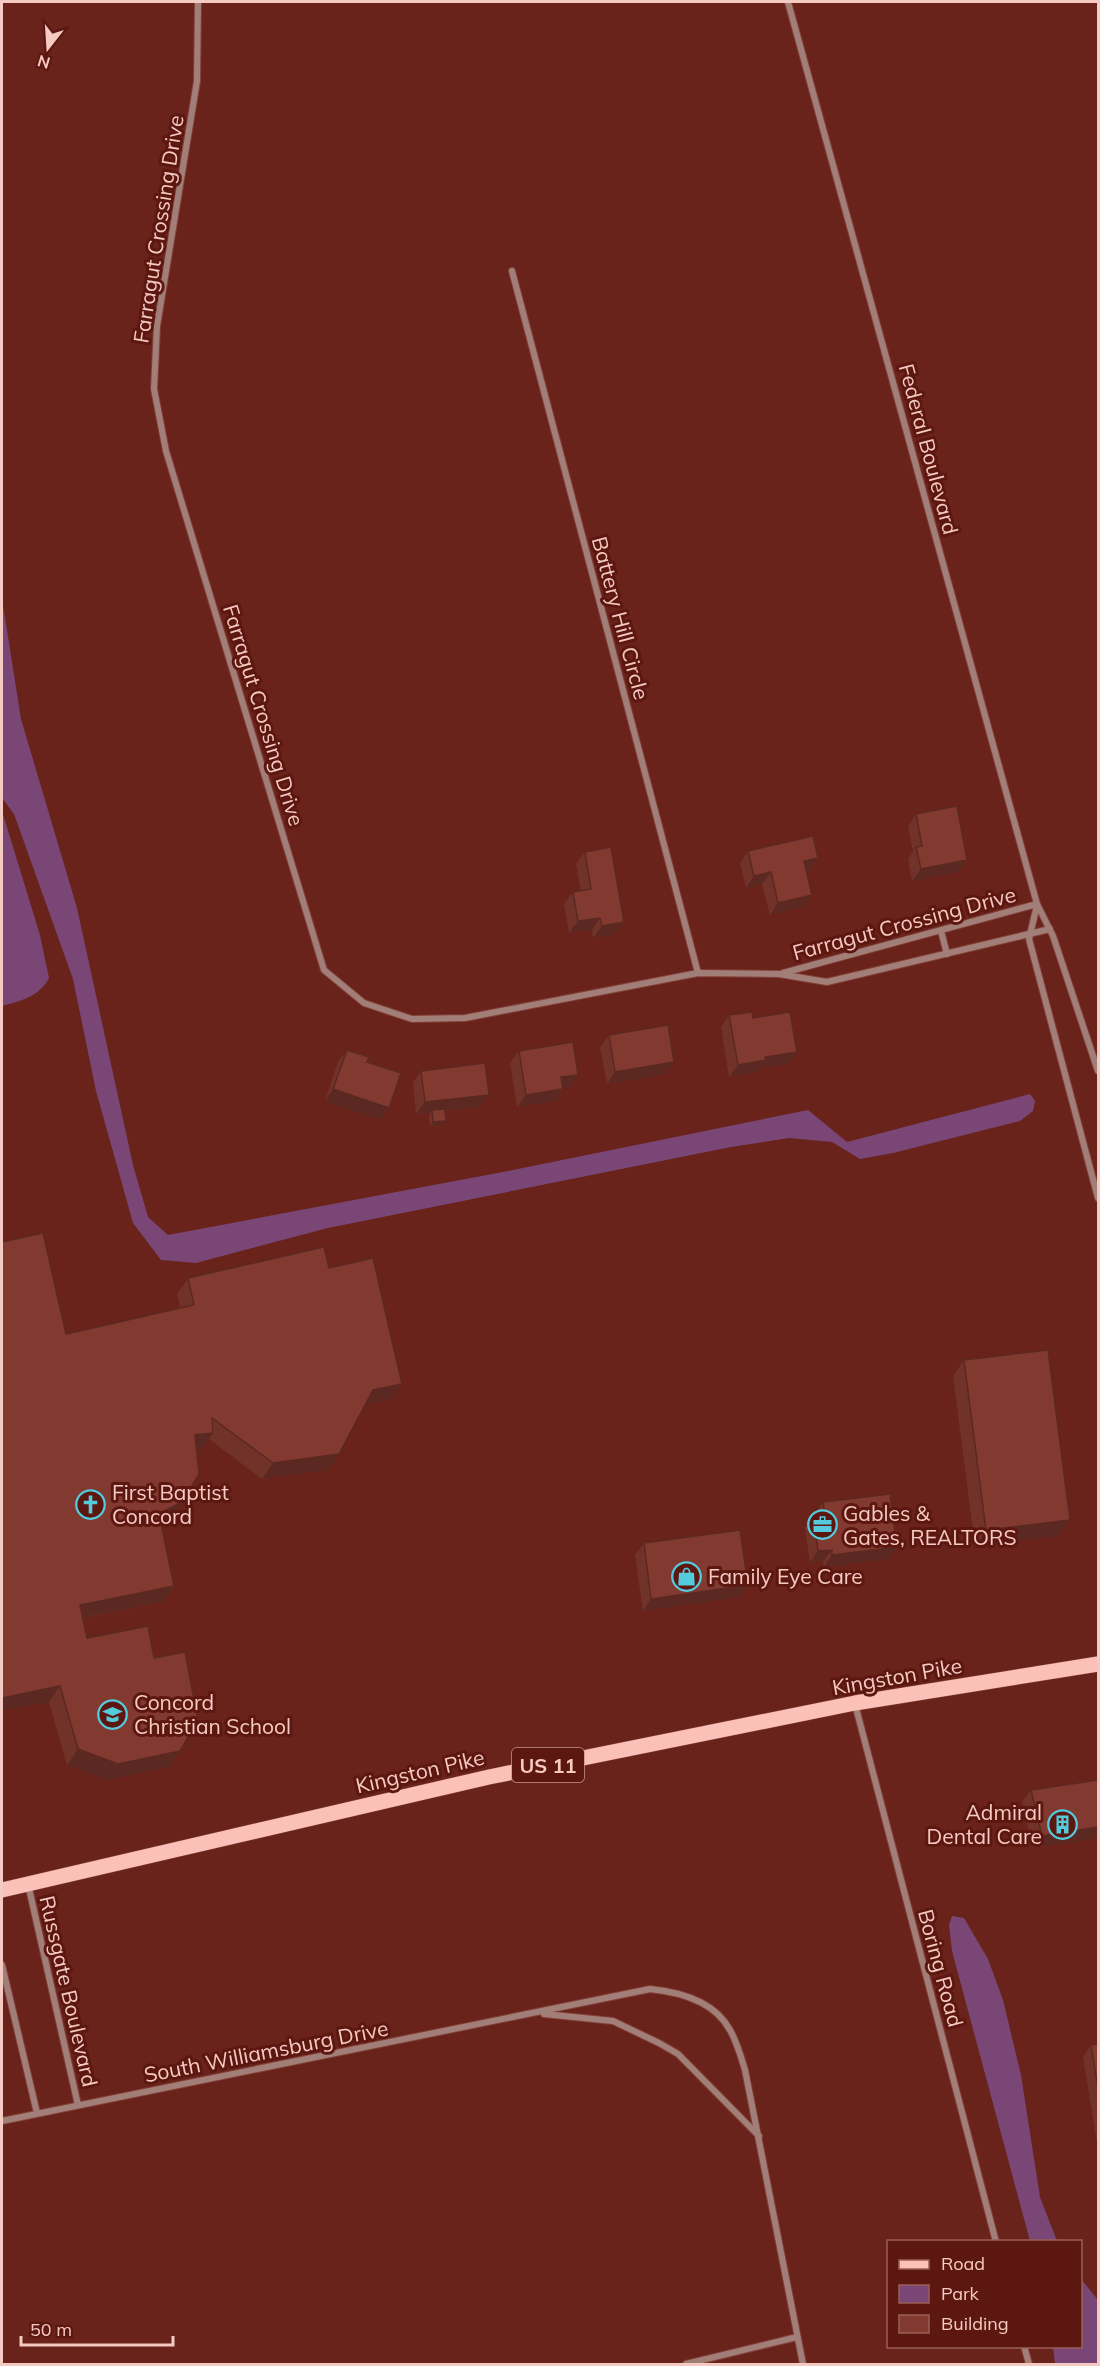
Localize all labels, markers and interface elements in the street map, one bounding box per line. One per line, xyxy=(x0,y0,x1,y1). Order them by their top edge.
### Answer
north arrow xyxy=(18,18,78,78)
text: N xyxy=(35,51,52,74)
street label: Farragut Crossing Drive xyxy=(127,113,189,345)
street label: Federal Boulevard xyxy=(894,361,964,537)
street label: Battery Hill Circle xyxy=(587,534,655,702)
street label: Farragut Crossing Drive xyxy=(218,601,310,829)
street label: Farragut Crossing Drive xyxy=(789,881,1019,965)
place label: First Baptist Concord xyxy=(112,1479,229,1529)
church icon: First Baptist Concord xyxy=(75,1488,107,1520)
place label: Gables & Gates, REALTORS xyxy=(843,1500,1017,1550)
office icon: Gables & Gates, REALTORS xyxy=(806,1509,838,1541)
shop icon: Family Eye Care xyxy=(671,1560,703,1592)
place label: Family Eye Care xyxy=(708,1563,863,1589)
street label: Kingston Pike xyxy=(830,1652,964,1700)
place label: Concord Christian School xyxy=(134,1689,291,1739)
school or university icon: Concord Christian School xyxy=(97,1698,129,1730)
street label: Kingston Pike xyxy=(353,1744,487,1798)
road number: US 11 xyxy=(512,1748,584,1782)
place label: Admiral Dental Care xyxy=(927,1799,1042,1849)
building icon: Admiral Dental Care xyxy=(1047,1808,1079,1840)
street label: Russgate Boulevard xyxy=(34,1893,104,2089)
street label: Boring Road xyxy=(913,1906,969,2030)
street label: South Williamsburg Drive xyxy=(142,2015,390,2087)
legend xyxy=(887,2240,1082,2348)
text: Road xyxy=(941,2252,985,2275)
text: Park xyxy=(941,2282,980,2305)
scale bar xyxy=(21,2309,172,2347)
text: Building xyxy=(941,2312,1009,2335)
text: 50 m xyxy=(30,2318,72,2341)

